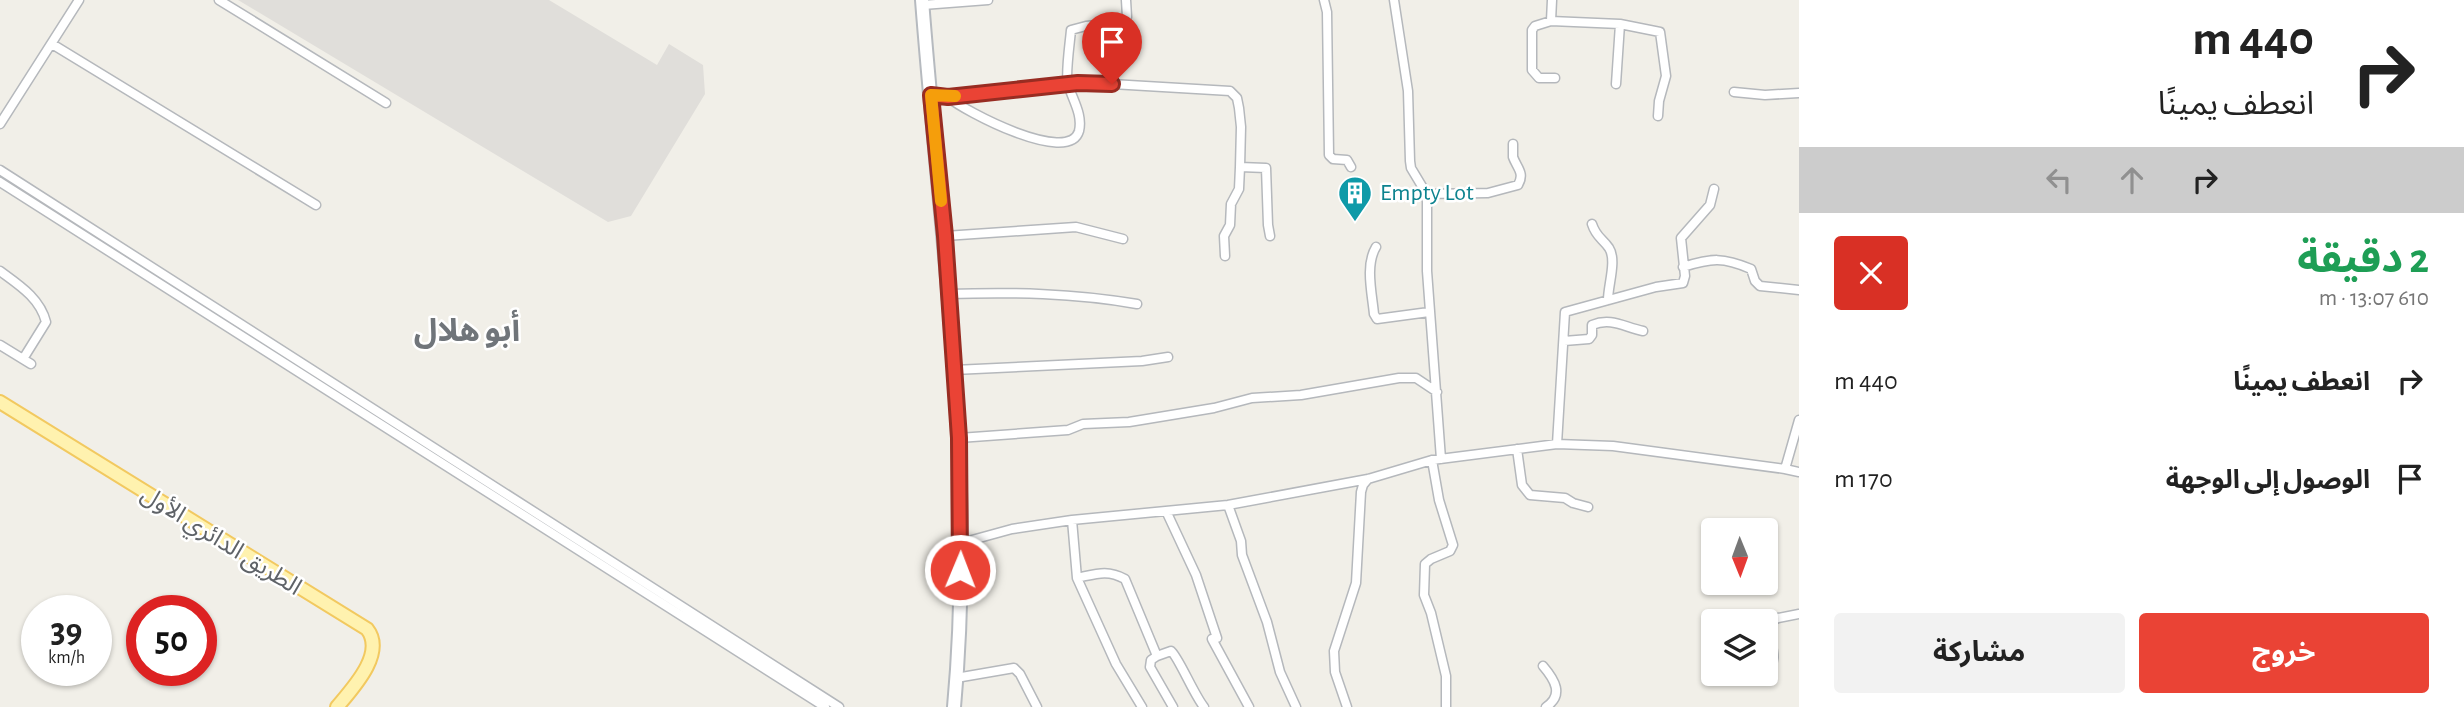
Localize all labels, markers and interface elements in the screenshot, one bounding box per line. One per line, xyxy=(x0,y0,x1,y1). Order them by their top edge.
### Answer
pin xyxy=(1082,12.0,1142,84)
text: 440 m xyxy=(2192,15,2314,64)
icon: arrive xyxy=(1093,23,1131,61)
icon: right xyxy=(2338,28,2429,119)
text: انعطف يمينًا xyxy=(2158,88,2314,120)
icon: left xyxy=(2040,161,2078,199)
icon: ahead xyxy=(2113,161,2151,199)
icon: right xyxy=(2186,161,2224,199)
building icon: Empty Lot xyxy=(1336,174,1374,223)
place label: Empty Lot xyxy=(1380,181,1474,205)
button: close xyxy=(1834,236,1908,310)
text: 2 دقيقة xyxy=(2297,238,2429,280)
text: 610 m · 13:07 xyxy=(2319,287,2429,310)
district label: أبو هلال xyxy=(414,309,520,349)
icon: right xyxy=(2391,362,2429,400)
text: 440 m xyxy=(1834,368,1898,394)
text: انعطف يمينًا xyxy=(2233,369,2370,395)
icon: arrive xyxy=(2391,460,2429,498)
text: 170 m xyxy=(1834,466,1893,492)
text: الوصول إلى الوجهة xyxy=(2166,467,2370,493)
street label: الطريق الدائري الأول xyxy=(134,480,307,605)
north arrow xyxy=(1701,518,1778,595)
map controls xyxy=(1701,518,1778,686)
position arrow xyxy=(923,533,997,607)
speed limit sign: 50 xyxy=(126,595,217,686)
button: layers xyxy=(1701,609,1778,686)
button: مشاركة xyxy=(1834,613,2125,693)
button: خروج xyxy=(2139,613,2429,693)
text: 39 xyxy=(50,614,82,649)
text: km/h xyxy=(48,649,85,667)

